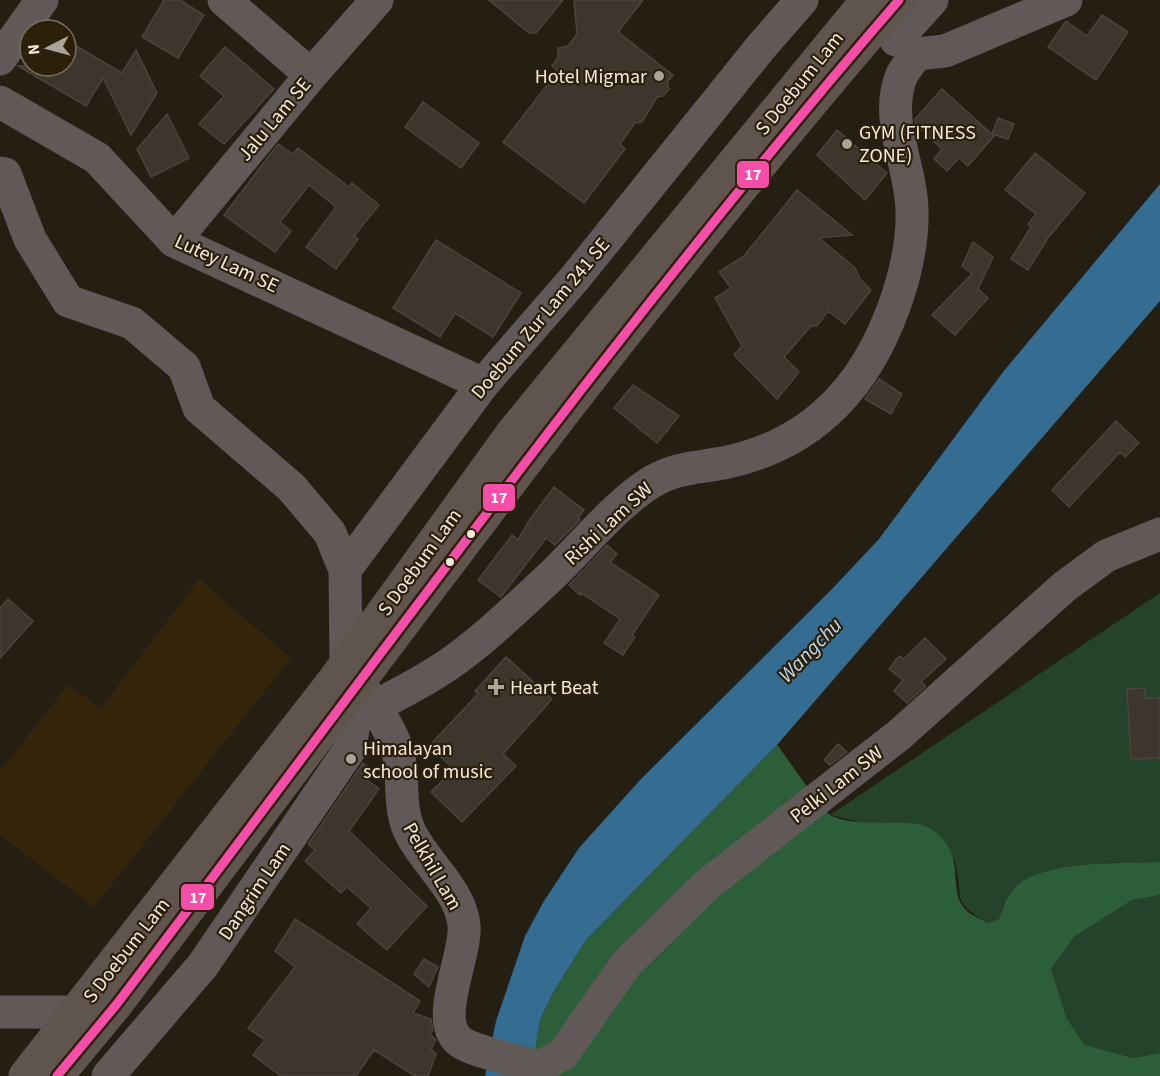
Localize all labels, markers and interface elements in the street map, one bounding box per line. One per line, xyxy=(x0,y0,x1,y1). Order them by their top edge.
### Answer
north arrow xyxy=(18,18,78,78)
street label: S Doebum Lam xyxy=(749,26,851,142)
text: N xyxy=(23,43,46,56)
place label: Hotel Migmar xyxy=(535,63,647,91)
marker: Hotel Migmar xyxy=(652,69,666,83)
street label: Jalu Lam SE xyxy=(232,72,318,167)
place label: GYM (FITNESS ZONE) xyxy=(859,119,976,170)
marker: GYM (FITNESS ZONE) xyxy=(840,137,854,151)
line badge: 17 xyxy=(736,160,770,189)
text: 17 xyxy=(745,164,761,186)
street label: Lutey Lam SE xyxy=(170,228,283,300)
street label: Doebum Zur Lam 241 SE xyxy=(465,232,617,405)
street label: Rishi Lam SW xyxy=(558,475,659,572)
line badge: 17 xyxy=(482,483,516,512)
text: 17 xyxy=(491,487,507,509)
street label: S Doebum Lam xyxy=(371,503,468,622)
unlabelled marker xyxy=(465,528,477,540)
unlabelled marker xyxy=(444,556,456,568)
water label: Wangchu xyxy=(771,611,849,689)
place label: Heart Beat xyxy=(510,674,599,702)
marker: Heart Beat xyxy=(487,678,505,696)
place label: Himalayan school of music xyxy=(363,735,493,786)
street label: Pelki Lam SW xyxy=(784,739,889,830)
marker: Himalayan school of music xyxy=(344,752,358,766)
street label: Pelkhil Lam xyxy=(396,817,469,916)
street label: Dangrim Lam xyxy=(212,837,298,946)
line badge: 17 xyxy=(180,883,215,911)
text: 17 xyxy=(190,887,206,909)
street label: S Doebum Lam xyxy=(77,892,177,1009)

